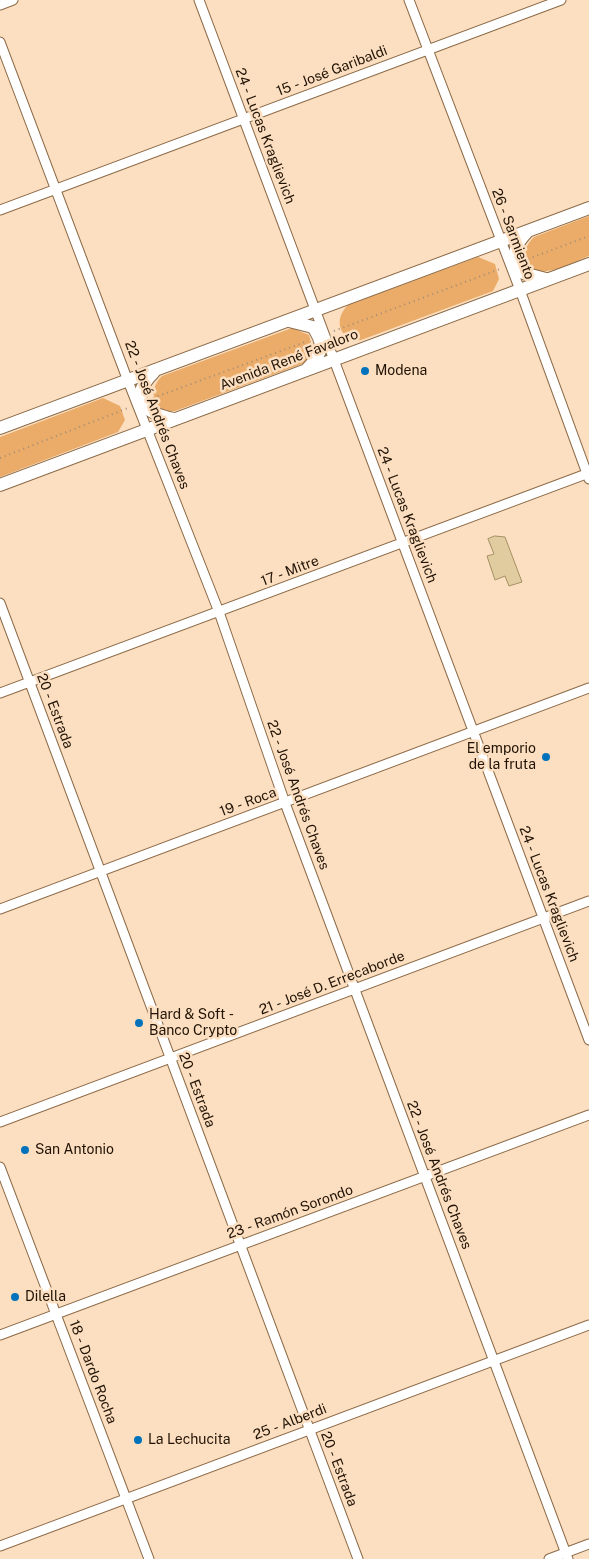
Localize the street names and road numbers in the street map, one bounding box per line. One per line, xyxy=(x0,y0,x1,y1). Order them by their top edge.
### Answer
street label: 15 - José Garibaldi xyxy=(274,42,390,100)
street label: 24 - Lucas Kraglievich xyxy=(231,66,299,206)
street label: 26 - Sarmiento xyxy=(488,186,538,282)
street label: Avenida René Favaloro xyxy=(217,326,361,394)
street label: 22 - José Andrés Chaves xyxy=(121,338,193,492)
street label: 24 - Lucas Kraglievich xyxy=(373,445,441,585)
street label: 17 - Mitre xyxy=(259,552,321,590)
street label: 20 - Estrada xyxy=(33,671,77,751)
street label: 22 - José Andrés Chaves xyxy=(263,718,333,872)
street label: 19 - Roca xyxy=(217,784,279,820)
street label: 24 - Lucas Kraglievich xyxy=(515,824,583,964)
street label: 21 - José D. Errecaborde xyxy=(257,947,407,1019)
street label: 20 - Estrada xyxy=(175,1050,219,1130)
street label: 22 - José Andrés Chaves xyxy=(403,1098,475,1252)
street label: 23 - Ramón Sorondo xyxy=(225,1181,355,1243)
street label: 18 - Dardo Rocha xyxy=(65,1318,121,1426)
street label: 25 - Alberdi xyxy=(251,1400,329,1444)
street label: 20 - Estrada xyxy=(317,1429,361,1509)

